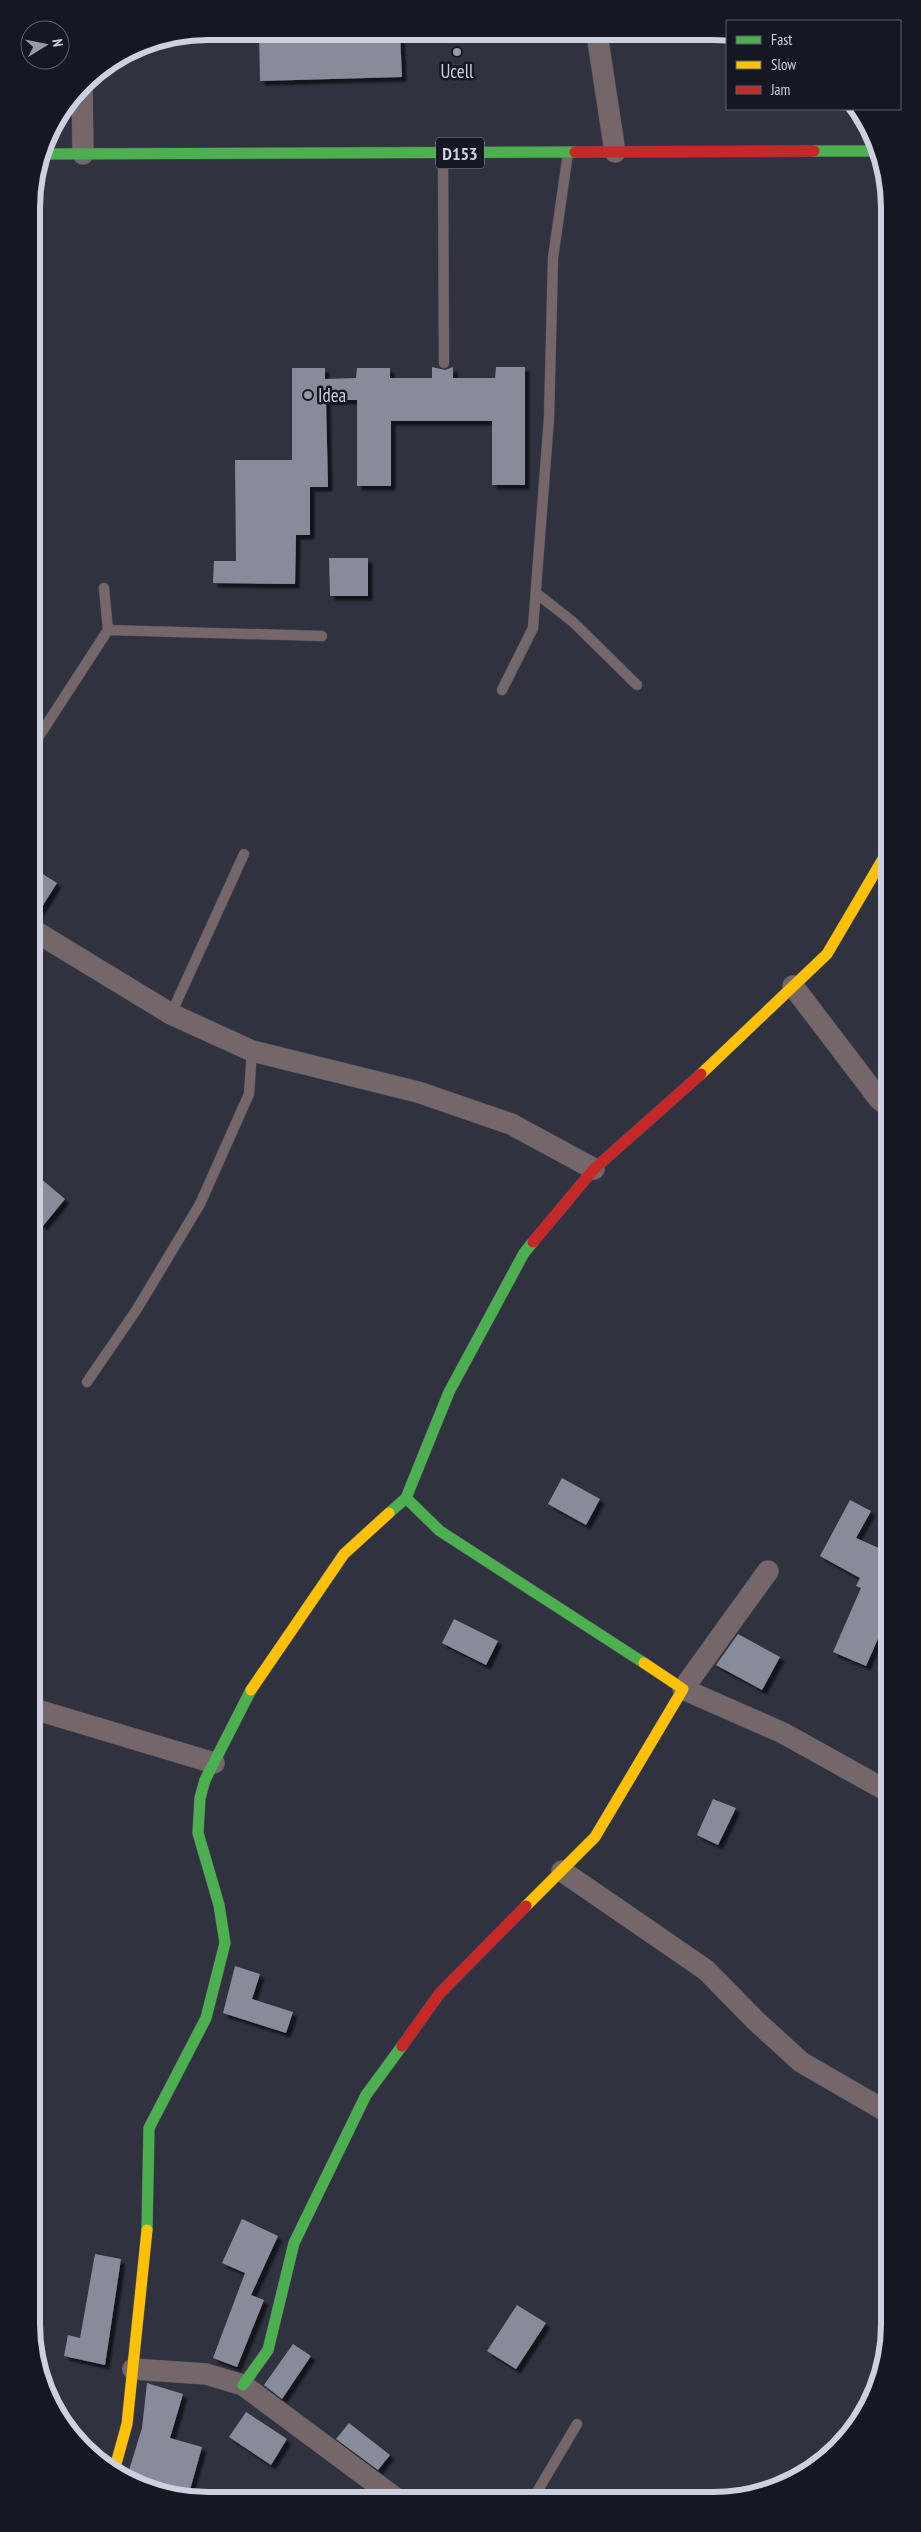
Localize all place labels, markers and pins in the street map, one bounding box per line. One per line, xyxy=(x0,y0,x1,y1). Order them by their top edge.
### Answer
marker: Ucell xyxy=(451,46,463,58)
place label: Ucell xyxy=(440,59,474,83)
place label: Idea xyxy=(318,383,346,407)
marker: Idea xyxy=(302,389,314,401)

